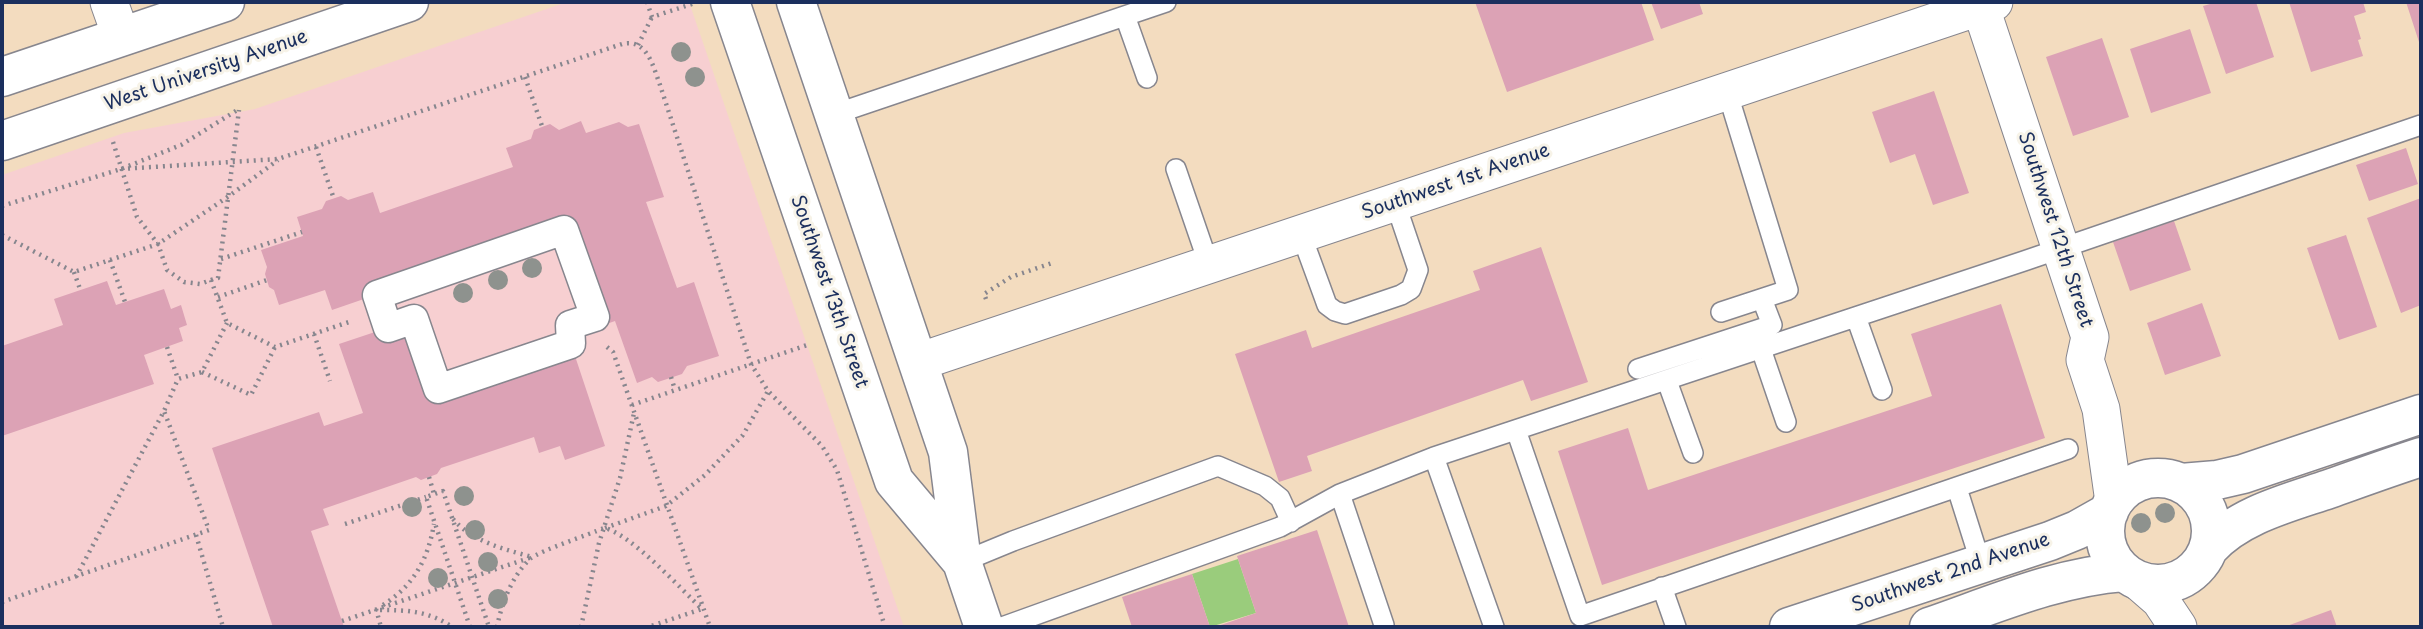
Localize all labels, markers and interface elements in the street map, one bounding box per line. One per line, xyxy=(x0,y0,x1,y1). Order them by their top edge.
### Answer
street label: West University Avenue xyxy=(102,26,310,116)
street label: Southwest 12th Street xyxy=(2013,129,2097,331)
street label: Southwest 1st Avenue xyxy=(1359,139,1553,225)
street label: Southwest 13th Street xyxy=(785,193,873,391)
street label: Southwest 2nd Avenue xyxy=(1849,528,2053,618)

